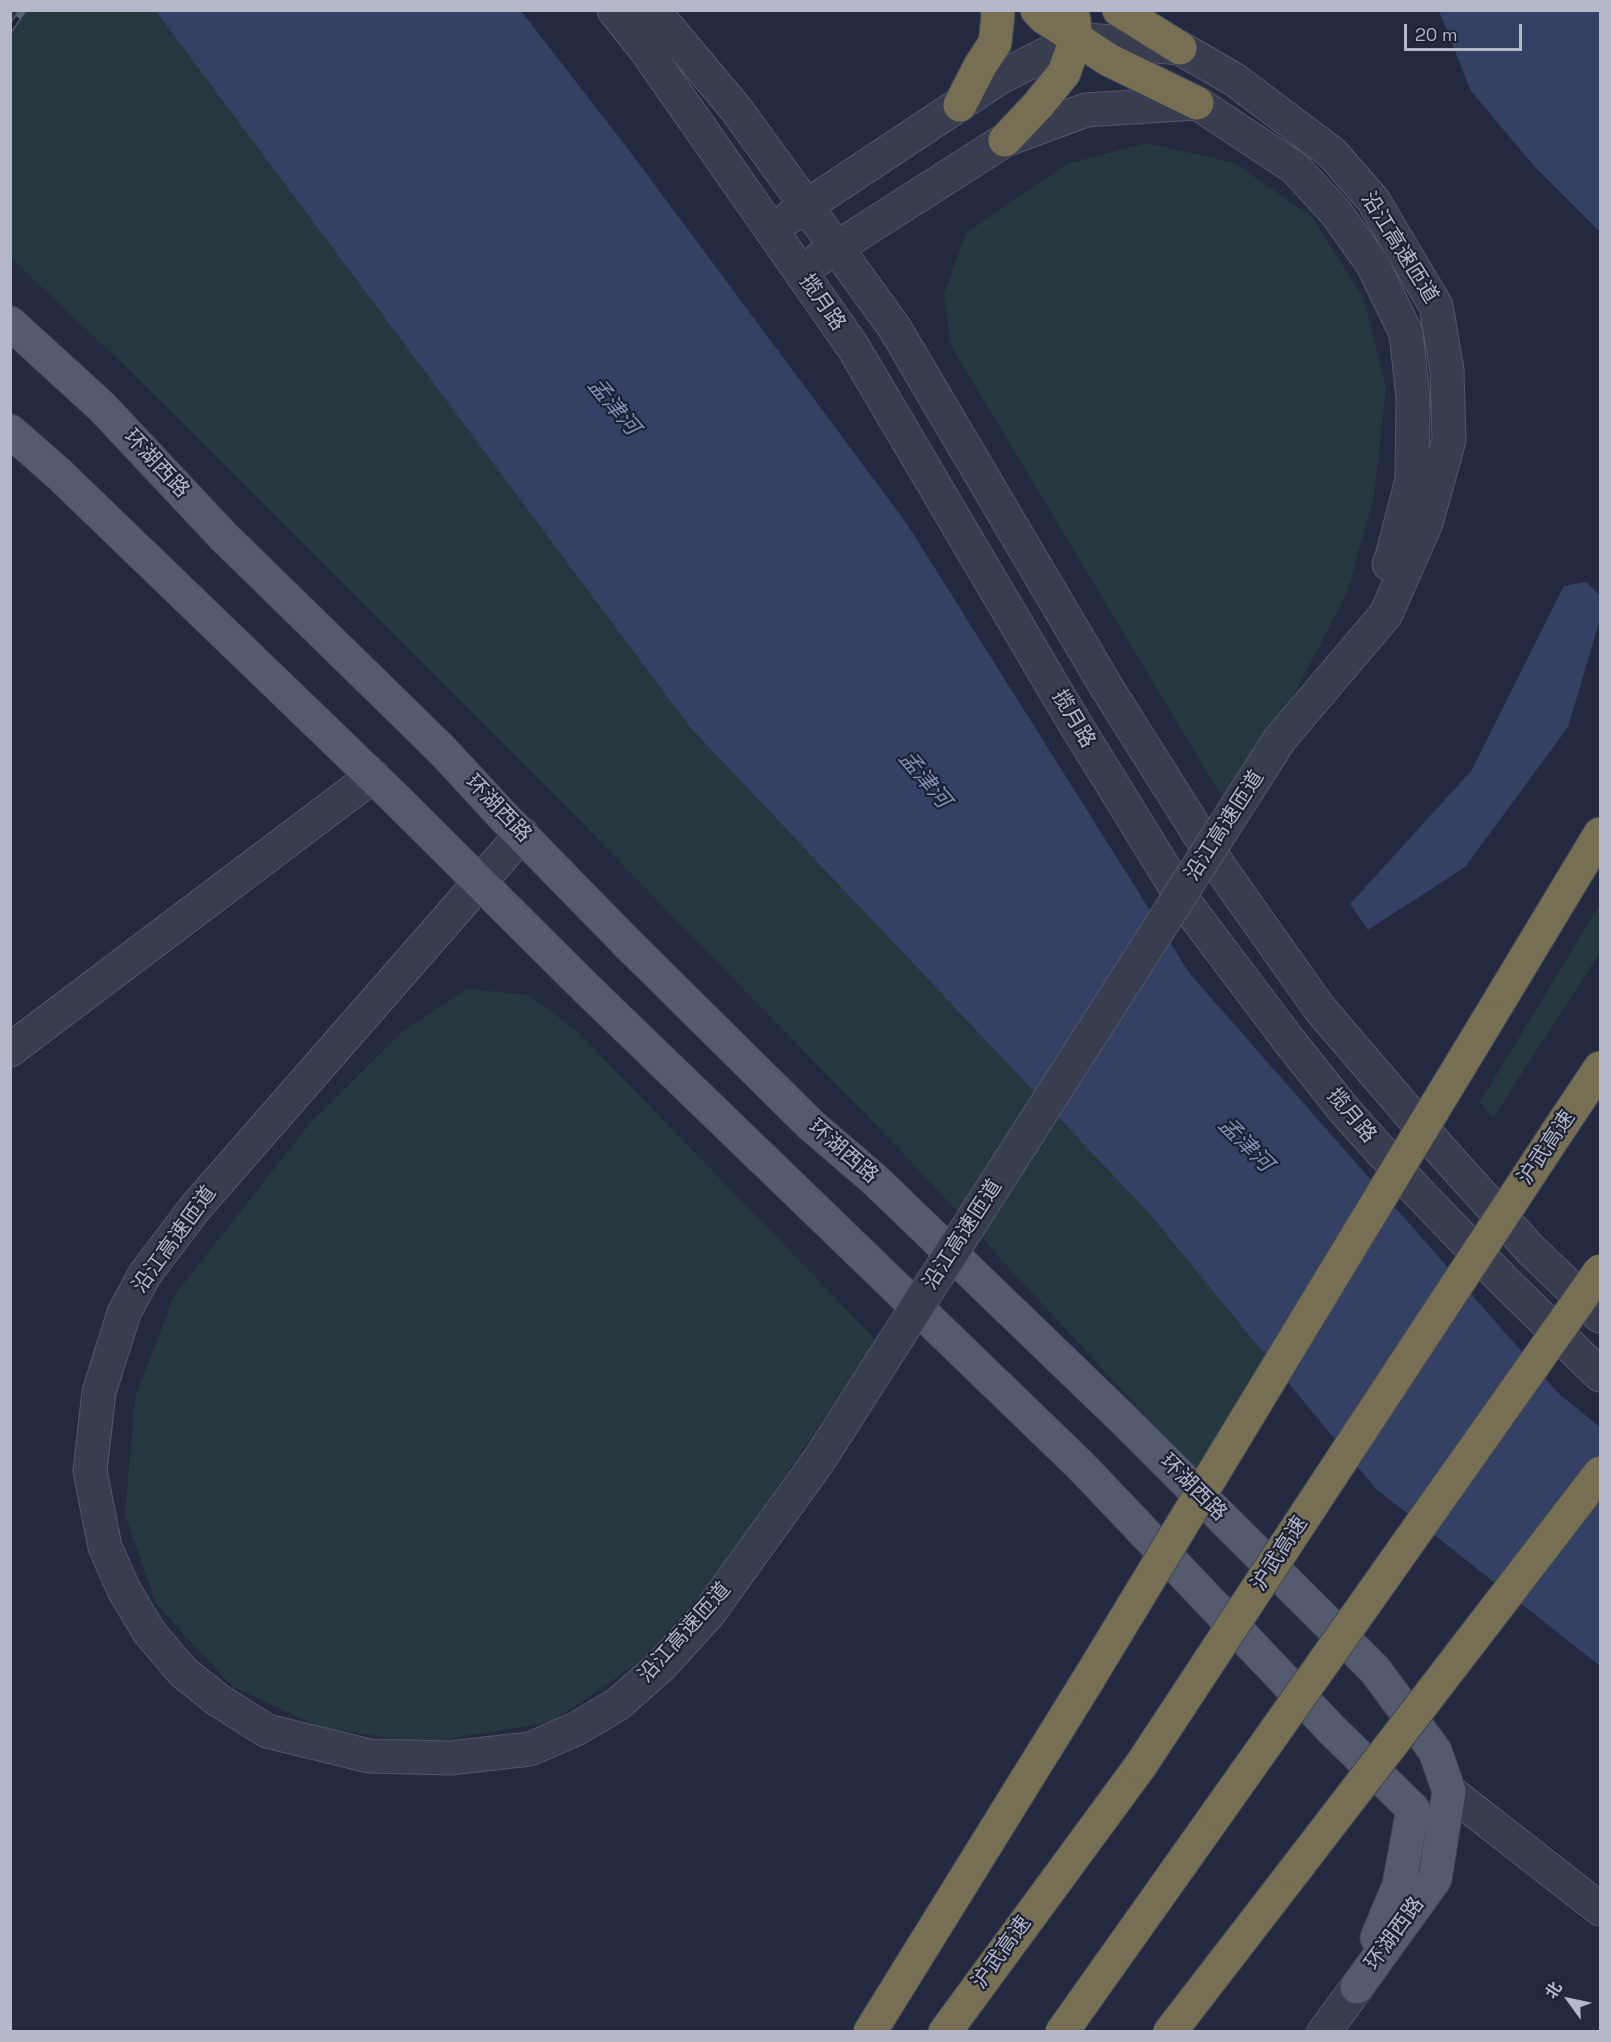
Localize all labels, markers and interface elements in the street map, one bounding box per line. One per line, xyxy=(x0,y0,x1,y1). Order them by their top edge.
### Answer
scale bar xyxy=(1407,12,1526,50)
text: 20 m xyxy=(1415,23,1458,46)
street label: 沿江高速匝道 xyxy=(1355,188,1443,308)
street label: 揽月路 xyxy=(794,270,850,336)
water label: 孟津河 xyxy=(582,373,644,441)
street label: 环湖西路 xyxy=(118,425,194,503)
street label: 揽月路 xyxy=(1046,686,1100,752)
water label: 孟津河 xyxy=(893,746,955,814)
street label: 沿江高速匝道 xyxy=(1180,766,1270,886)
street label: 环湖西路 xyxy=(460,770,536,848)
street label: 揽月路 xyxy=(1321,1084,1381,1148)
street label: 沪武高速 xyxy=(1513,1106,1581,1190)
water label: 孟津河 xyxy=(1212,1112,1278,1178)
street label: 环湖西路 xyxy=(803,1115,883,1189)
street label: 沿江高速匝道 xyxy=(918,1175,1008,1295)
street label: 沿江高速匝道 xyxy=(128,1182,222,1298)
street label: 环湖西路 xyxy=(1154,1449,1232,1527)
street label: 沪武高速 xyxy=(1247,1512,1313,1596)
street label: 沿江高速匝道 xyxy=(633,1578,737,1688)
street label: 环湖西路 xyxy=(1360,1893,1430,1975)
street label: 沪武高速 xyxy=(967,1912,1037,1994)
north arrow xyxy=(1539,1970,1599,2030)
text: 北 xyxy=(1540,1977,1567,2002)

